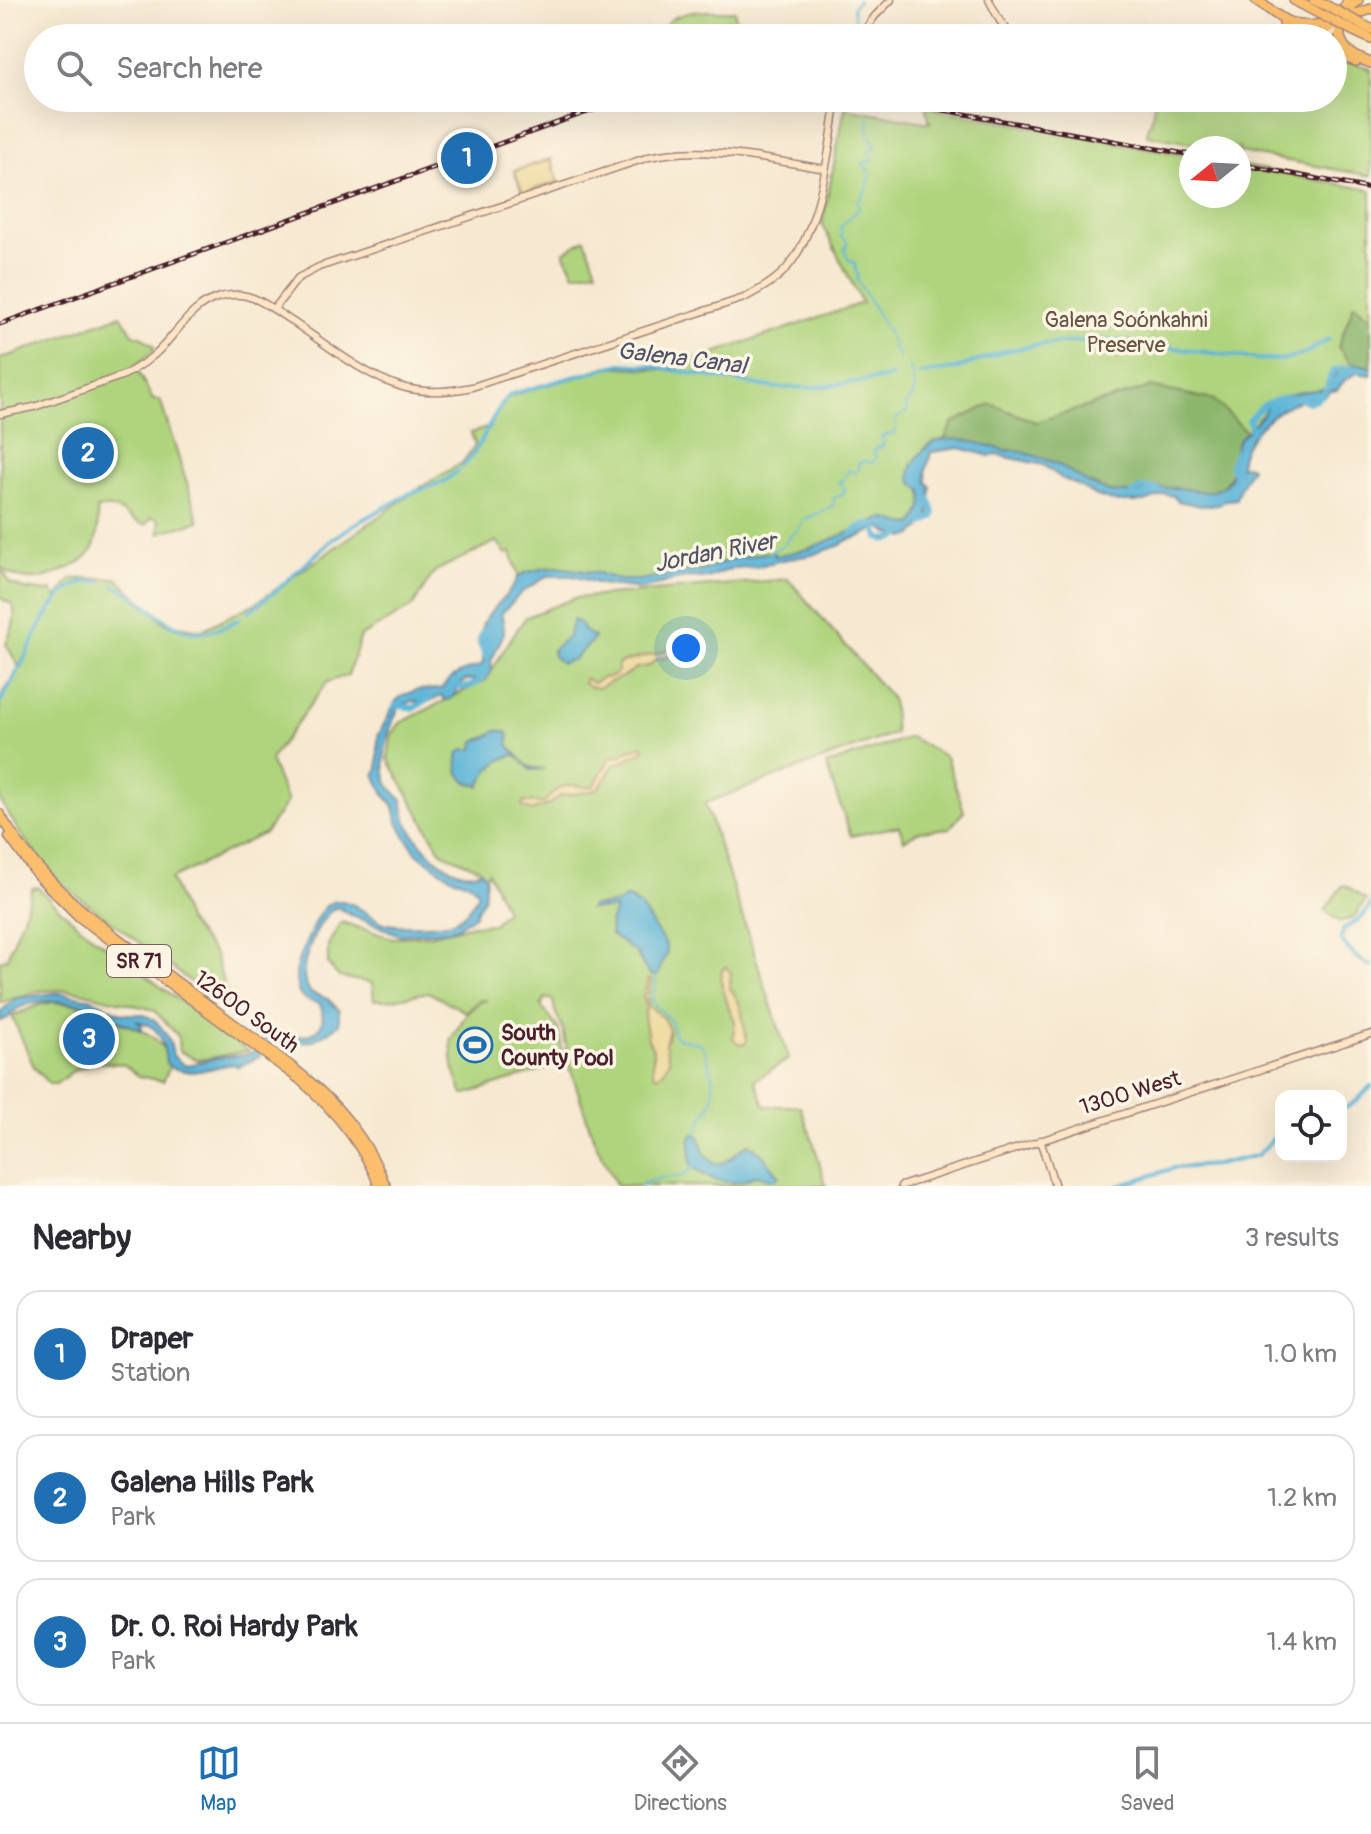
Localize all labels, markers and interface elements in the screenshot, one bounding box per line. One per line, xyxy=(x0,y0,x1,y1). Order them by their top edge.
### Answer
search box xyxy=(24,24,1347,112)
icon: search xyxy=(52,46,96,90)
text: Search here xyxy=(116,50,263,87)
pin: 1 xyxy=(441,128,493,188)
north arrow xyxy=(1179,136,1251,208)
park label: Galena Soónkahni Preserve xyxy=(1044,306,1208,359)
water label: Galena Canal xyxy=(616,336,750,381)
pin: 2 xyxy=(62,423,114,483)
water label: Jordan River xyxy=(652,526,782,579)
your location xyxy=(666,628,706,668)
road number: SR 71 xyxy=(107,945,171,977)
street label: 12600 South xyxy=(188,964,305,1059)
pin: 3 xyxy=(63,1009,115,1069)
place label: South County Pool xyxy=(501,1019,614,1072)
sports icon: South County Pool xyxy=(456,1026,494,1064)
street label: 1300 West xyxy=(1076,1064,1184,1122)
map controls xyxy=(1275,1090,1347,1162)
button: locate xyxy=(1275,1090,1347,1162)
text: Nearby xyxy=(32,1217,131,1260)
text: 3 results xyxy=(1245,1222,1339,1254)
text: Draper xyxy=(110,1320,193,1357)
text: 1 xyxy=(55,1338,65,1370)
text: 1.0 km xyxy=(1264,1338,1337,1370)
text: Station xyxy=(110,1357,190,1389)
text: Galena Hills Park xyxy=(110,1464,314,1501)
text: 2 xyxy=(53,1482,67,1514)
text: 1.2 km xyxy=(1267,1482,1337,1514)
text: Park xyxy=(110,1501,156,1533)
text: Dr. O. Roi Hardy Park xyxy=(110,1608,358,1645)
text: 3 xyxy=(53,1626,67,1658)
text: 1.4 km xyxy=(1266,1626,1337,1658)
text: Park xyxy=(110,1645,156,1677)
tab: Map xyxy=(197,1741,241,1817)
tab: Directions xyxy=(634,1741,727,1817)
tab: Saved xyxy=(1120,1741,1174,1817)

